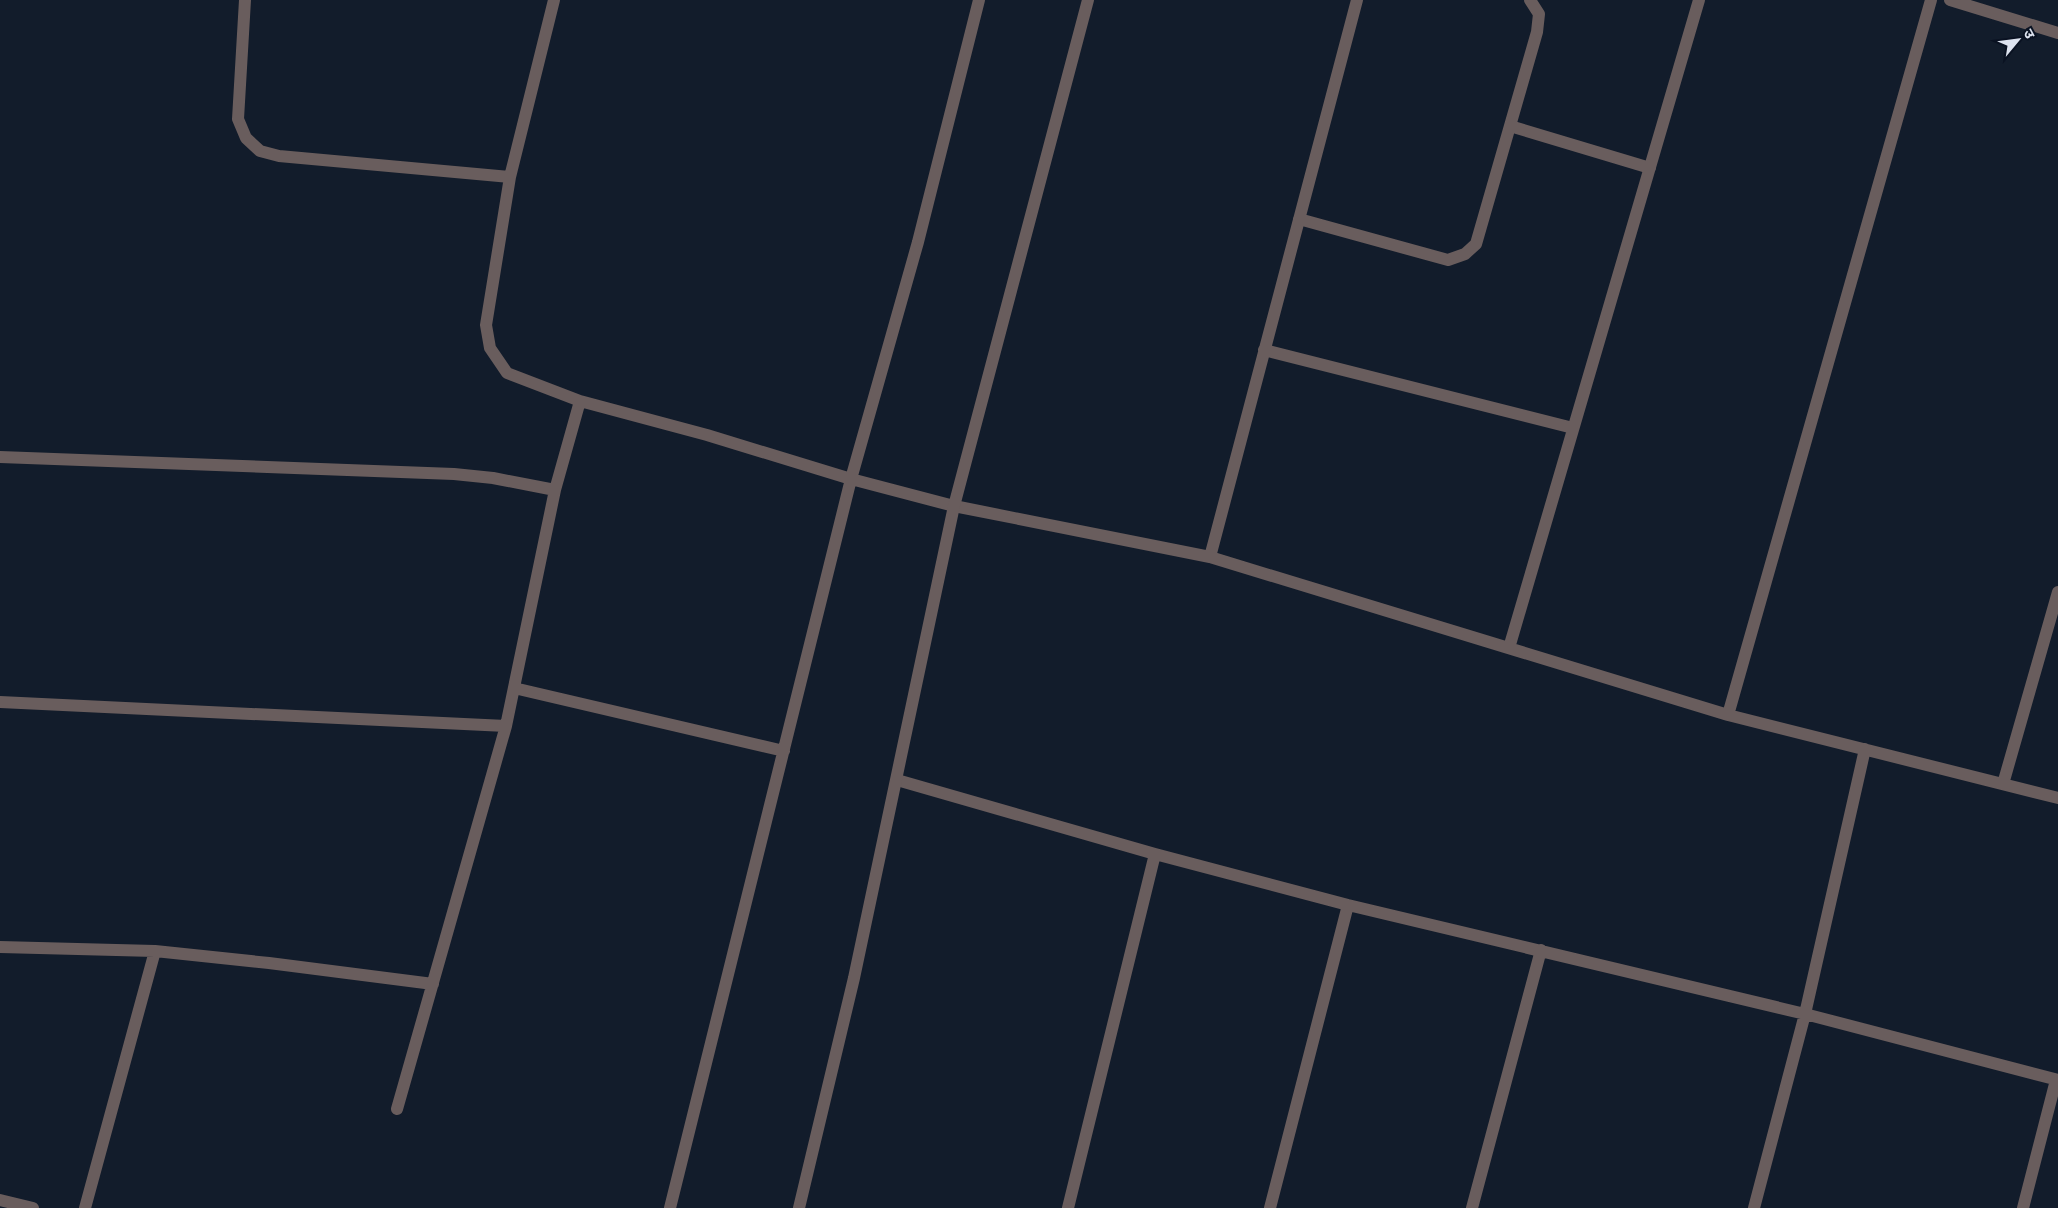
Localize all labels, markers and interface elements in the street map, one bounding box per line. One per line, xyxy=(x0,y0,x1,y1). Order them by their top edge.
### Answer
north arrow xyxy=(1993,15,2043,65)
text: उ xyxy=(2020,26,2040,42)

